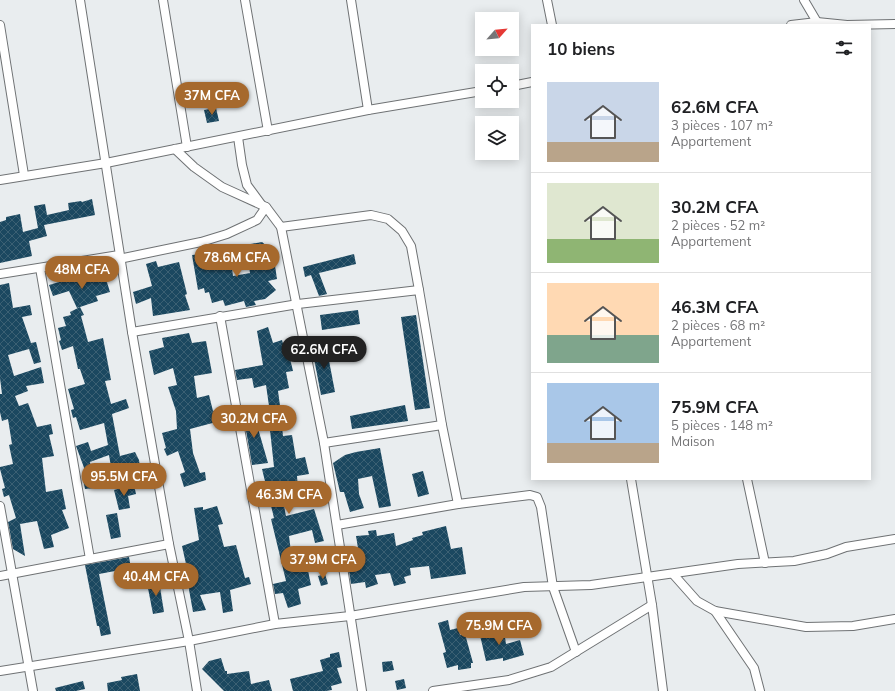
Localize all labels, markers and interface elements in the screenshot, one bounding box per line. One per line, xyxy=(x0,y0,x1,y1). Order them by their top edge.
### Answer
north arrow xyxy=(475,12,519,56)
map controls xyxy=(475,12,519,160)
icon: filters xyxy=(833,37,855,59)
text: 10 biens xyxy=(547,38,615,59)
button: locate xyxy=(475,64,519,108)
pin: 37M CFA xyxy=(175,82,249,116)
text: 37M CFA xyxy=(184,87,240,103)
text: 62.6M CFA xyxy=(671,96,758,117)
icon: home xyxy=(579,98,627,146)
button: layers xyxy=(475,116,519,160)
text: 3 pièces · 107 m² xyxy=(671,117,773,133)
text: Appartement xyxy=(671,133,751,149)
text: 30.2M CFA xyxy=(671,196,758,217)
icon: home xyxy=(579,199,627,247)
text: 2 pièces · 52 m² xyxy=(671,217,765,233)
text: Appartement xyxy=(671,233,751,249)
pin: 78.6M CFA xyxy=(191,244,283,278)
text: 78.6M CFA xyxy=(204,249,270,265)
pin: 48M CFA xyxy=(45,256,119,290)
text: 48M CFA xyxy=(54,261,110,277)
text: 46.3M CFA xyxy=(671,296,758,317)
icon: home xyxy=(579,299,627,347)
text: 2 pièces · 68 m² xyxy=(671,317,765,333)
text: Appartement xyxy=(671,333,751,349)
pin: 62.6M CFA xyxy=(278,336,370,370)
text: 62.6M CFA xyxy=(291,341,357,357)
text: 75.9M CFA xyxy=(671,396,758,417)
icon: home xyxy=(579,399,627,447)
pin: 30.2M CFA xyxy=(208,405,300,439)
text: 30.2M CFA xyxy=(221,410,287,426)
text: 5 pièces · 148 m² xyxy=(671,417,773,433)
text: Maison xyxy=(671,433,715,449)
pin: 95.5M CFA xyxy=(78,463,170,497)
text: 95.5M CFA xyxy=(91,468,157,484)
pin: 46.3M CFA xyxy=(243,481,335,515)
text: 46.3M CFA xyxy=(256,486,322,502)
pin: 37.9M CFA xyxy=(277,546,369,580)
text: 37.9M CFA xyxy=(290,551,356,567)
pin: 40.4M CFA xyxy=(110,563,202,597)
text: 40.4M CFA xyxy=(123,568,189,584)
pin: 75.9M CFA xyxy=(453,612,545,646)
text: 75.9M CFA xyxy=(466,617,532,633)

